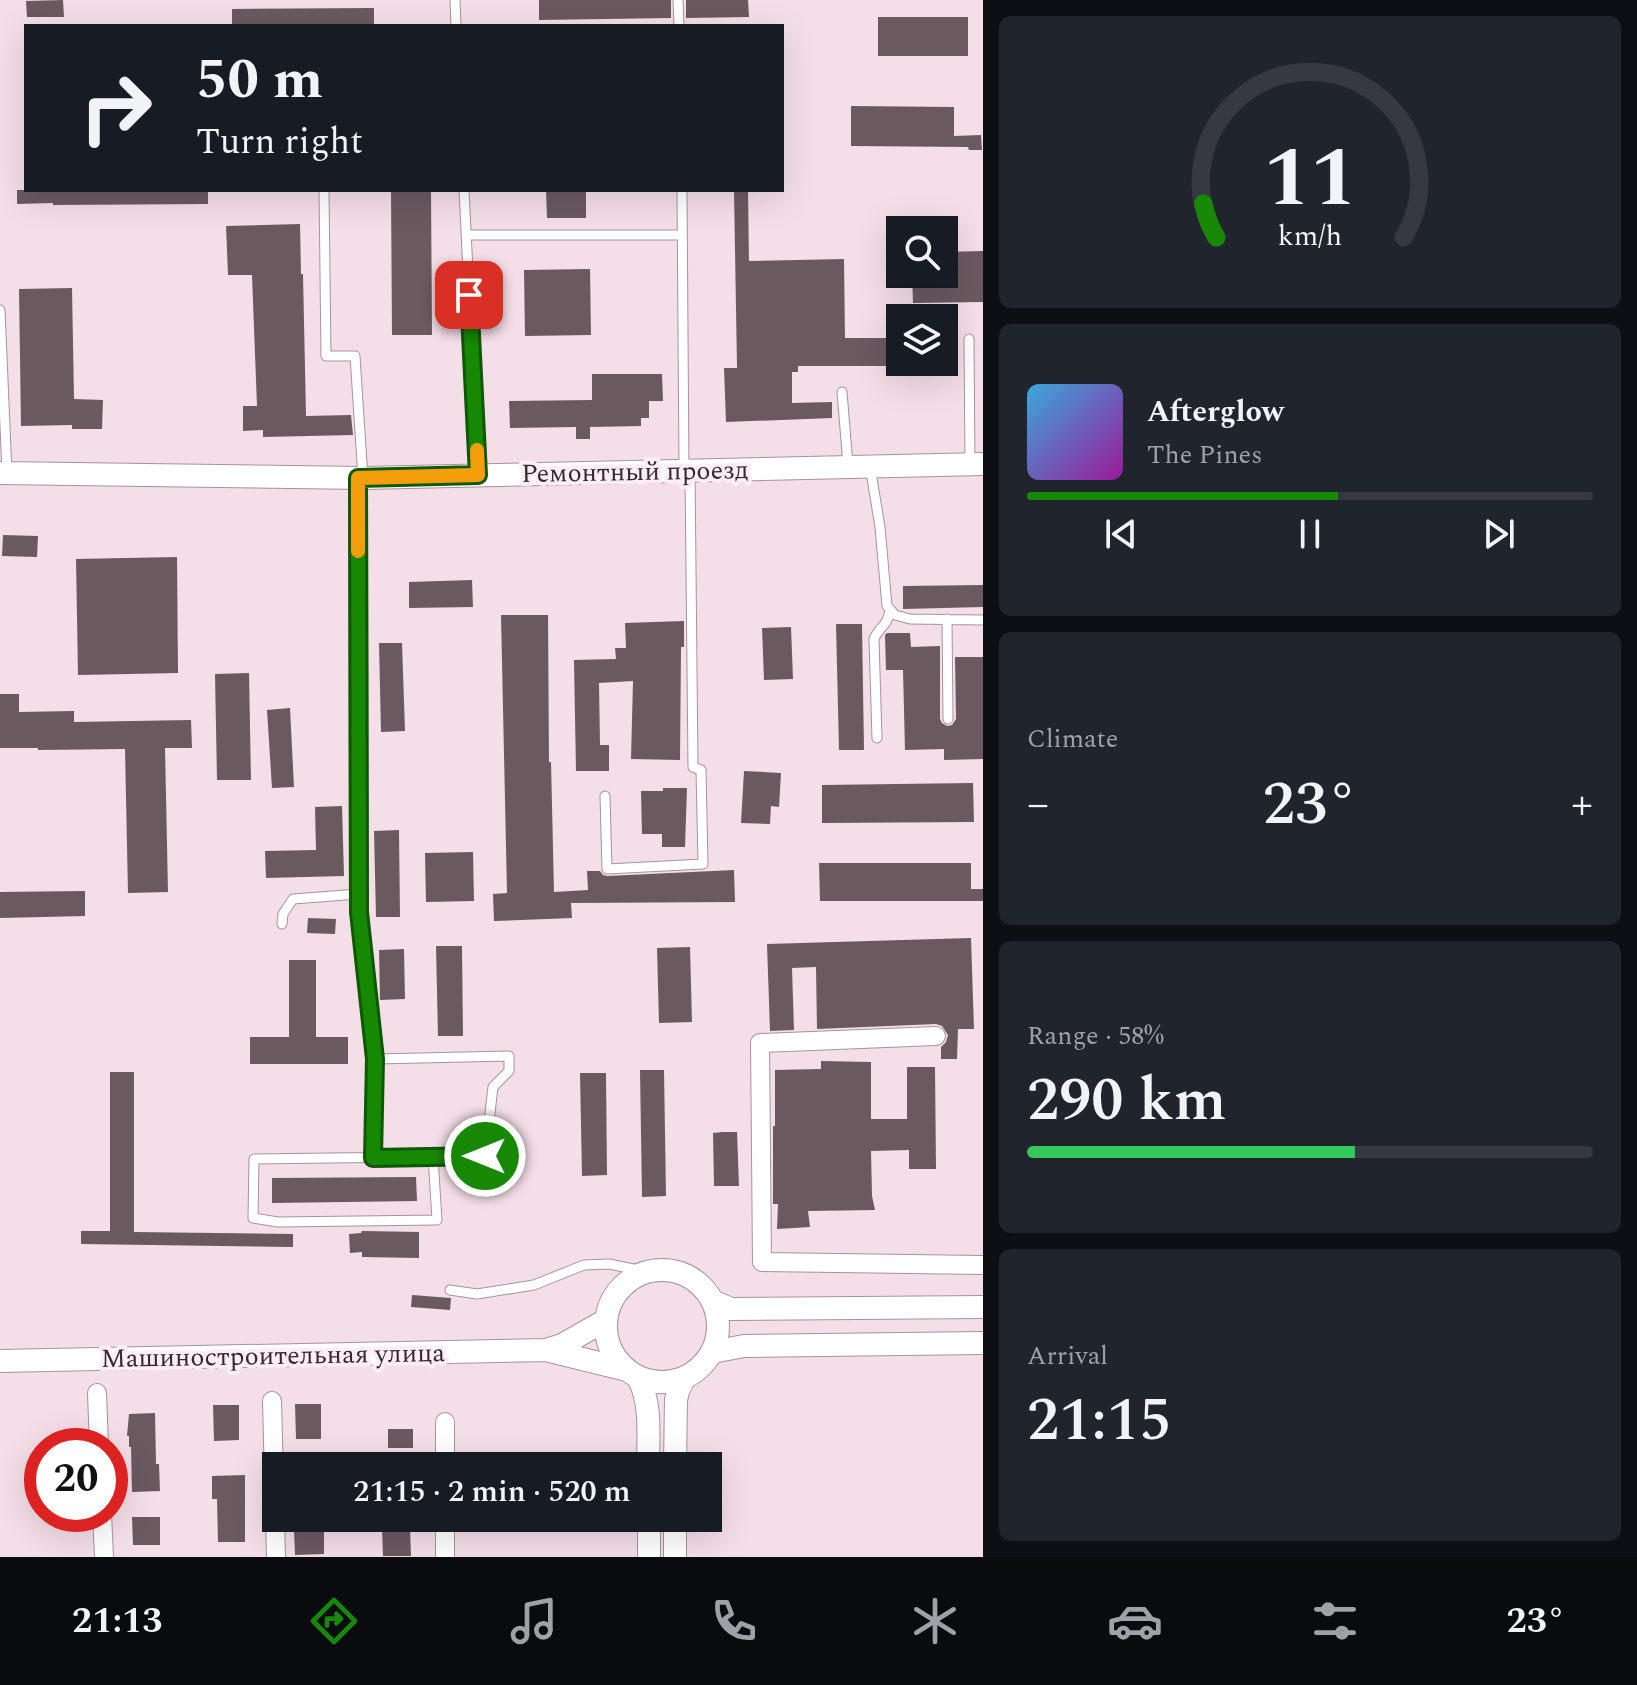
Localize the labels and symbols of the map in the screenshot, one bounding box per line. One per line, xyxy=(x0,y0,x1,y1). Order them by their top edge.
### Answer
pin xyxy=(435,261,503,329)
street label: Ремонтный проезд xyxy=(521,450,749,494)
position arrow xyxy=(443,1114,527,1198)
street label: Машиностроительная улица xyxy=(100,1333,446,1379)
speed limit sign: 20 xyxy=(24,1428,128,1532)

